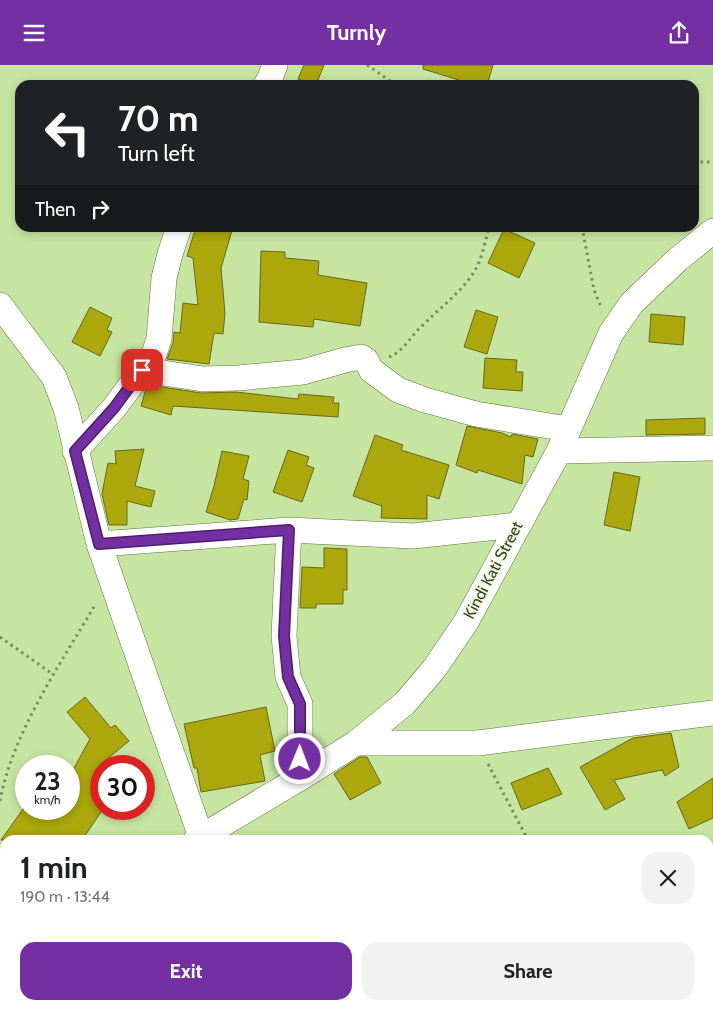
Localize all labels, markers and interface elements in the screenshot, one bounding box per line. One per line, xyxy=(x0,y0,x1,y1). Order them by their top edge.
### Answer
icon: menu xyxy=(20,19,48,47)
text: Turnly xyxy=(327,19,386,46)
icon: share xyxy=(665,19,693,47)
text: 70 m xyxy=(118,97,199,140)
icon: left xyxy=(35,100,100,165)
text: Turn left xyxy=(118,140,195,167)
icon: right xyxy=(86,195,114,223)
text: Then xyxy=(35,198,76,221)
pin xyxy=(121,349,163,391)
icon: arrive xyxy=(128,356,156,384)
street label: Kindi Kati Street xyxy=(459,517,527,622)
position arrow xyxy=(273,732,325,784)
speed limit sign: 30 xyxy=(90,755,155,820)
text: 23 xyxy=(34,766,61,796)
text: km/h xyxy=(34,792,61,807)
text: 1 min xyxy=(20,849,88,886)
button: close xyxy=(642,852,694,904)
text: 190 m · 13:44 xyxy=(20,887,110,906)
button: Exit xyxy=(20,942,352,1000)
button: Share xyxy=(362,942,694,1000)

